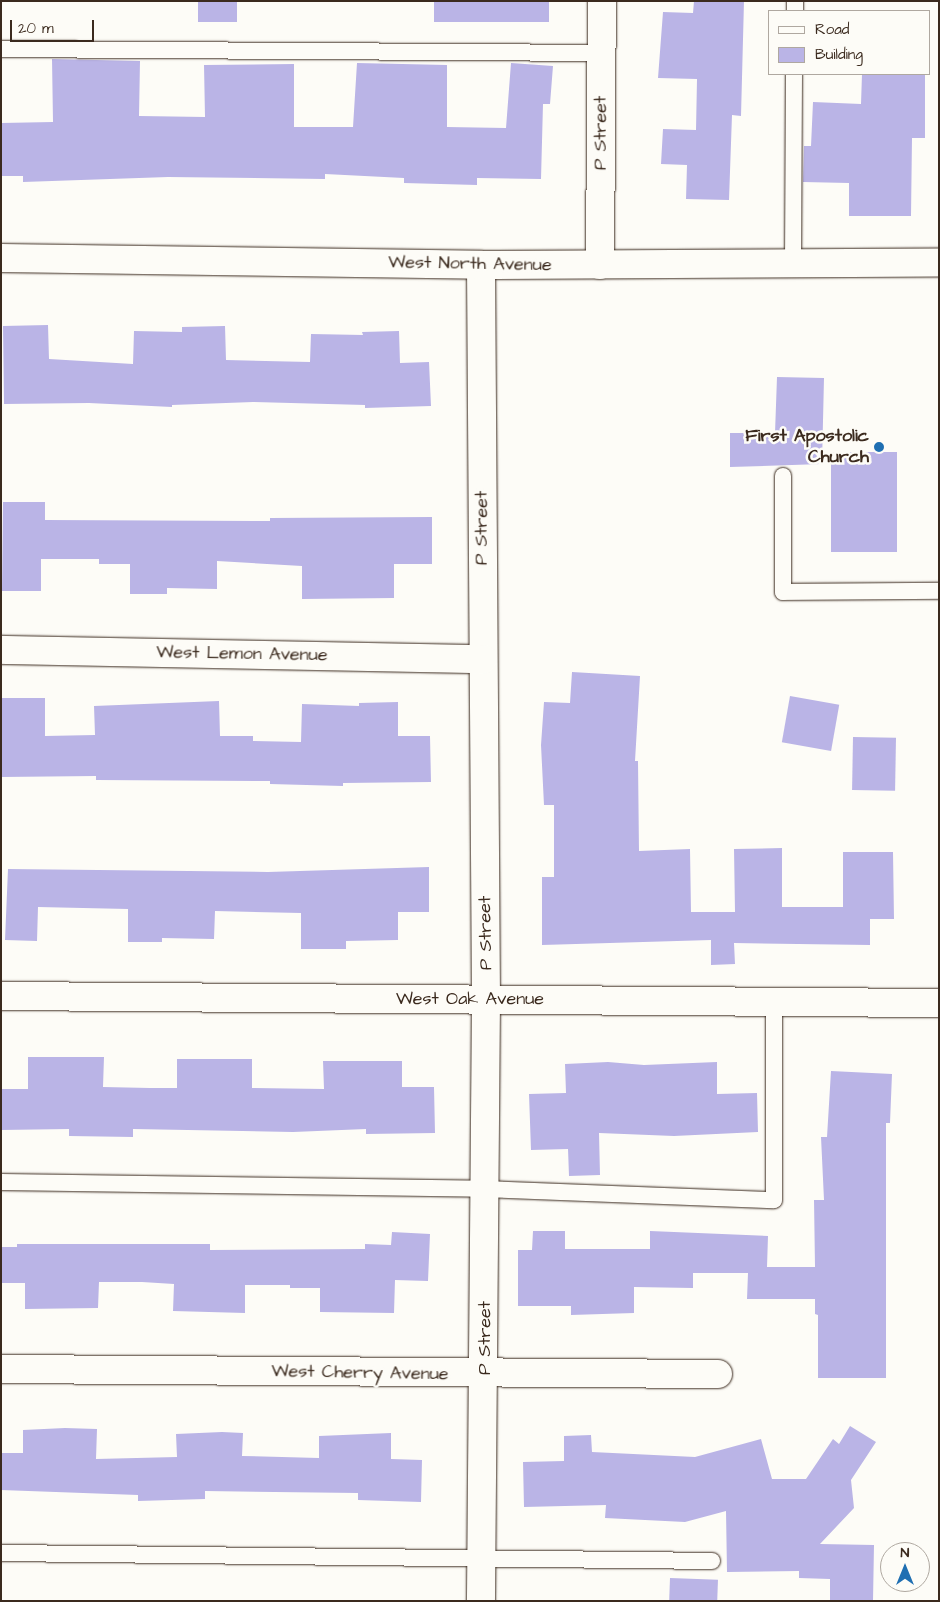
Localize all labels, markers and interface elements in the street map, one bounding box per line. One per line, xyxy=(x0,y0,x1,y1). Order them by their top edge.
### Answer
scale bar xyxy=(12,10,96,42)
legend xyxy=(768,10,930,75)
text: 20 m xyxy=(18,18,54,39)
text: Road xyxy=(815,19,849,40)
text: Building xyxy=(815,44,863,65)
street label: P Street xyxy=(590,96,612,170)
street label: West North Avenue xyxy=(388,252,552,276)
place label: First Apostolic Church xyxy=(745,426,869,468)
marker: First Apostolic Church xyxy=(873,441,885,453)
street label: P Street xyxy=(471,491,493,565)
street label: West Lemon Avenue xyxy=(156,642,328,666)
street label: P Street xyxy=(475,896,497,970)
street label: West Oak Avenue xyxy=(396,988,544,1010)
street label: P Street xyxy=(474,1301,496,1375)
street label: West Cherry Avenue xyxy=(271,1361,449,1385)
north arrow xyxy=(880,1542,930,1592)
text: N xyxy=(901,1543,909,1563)

